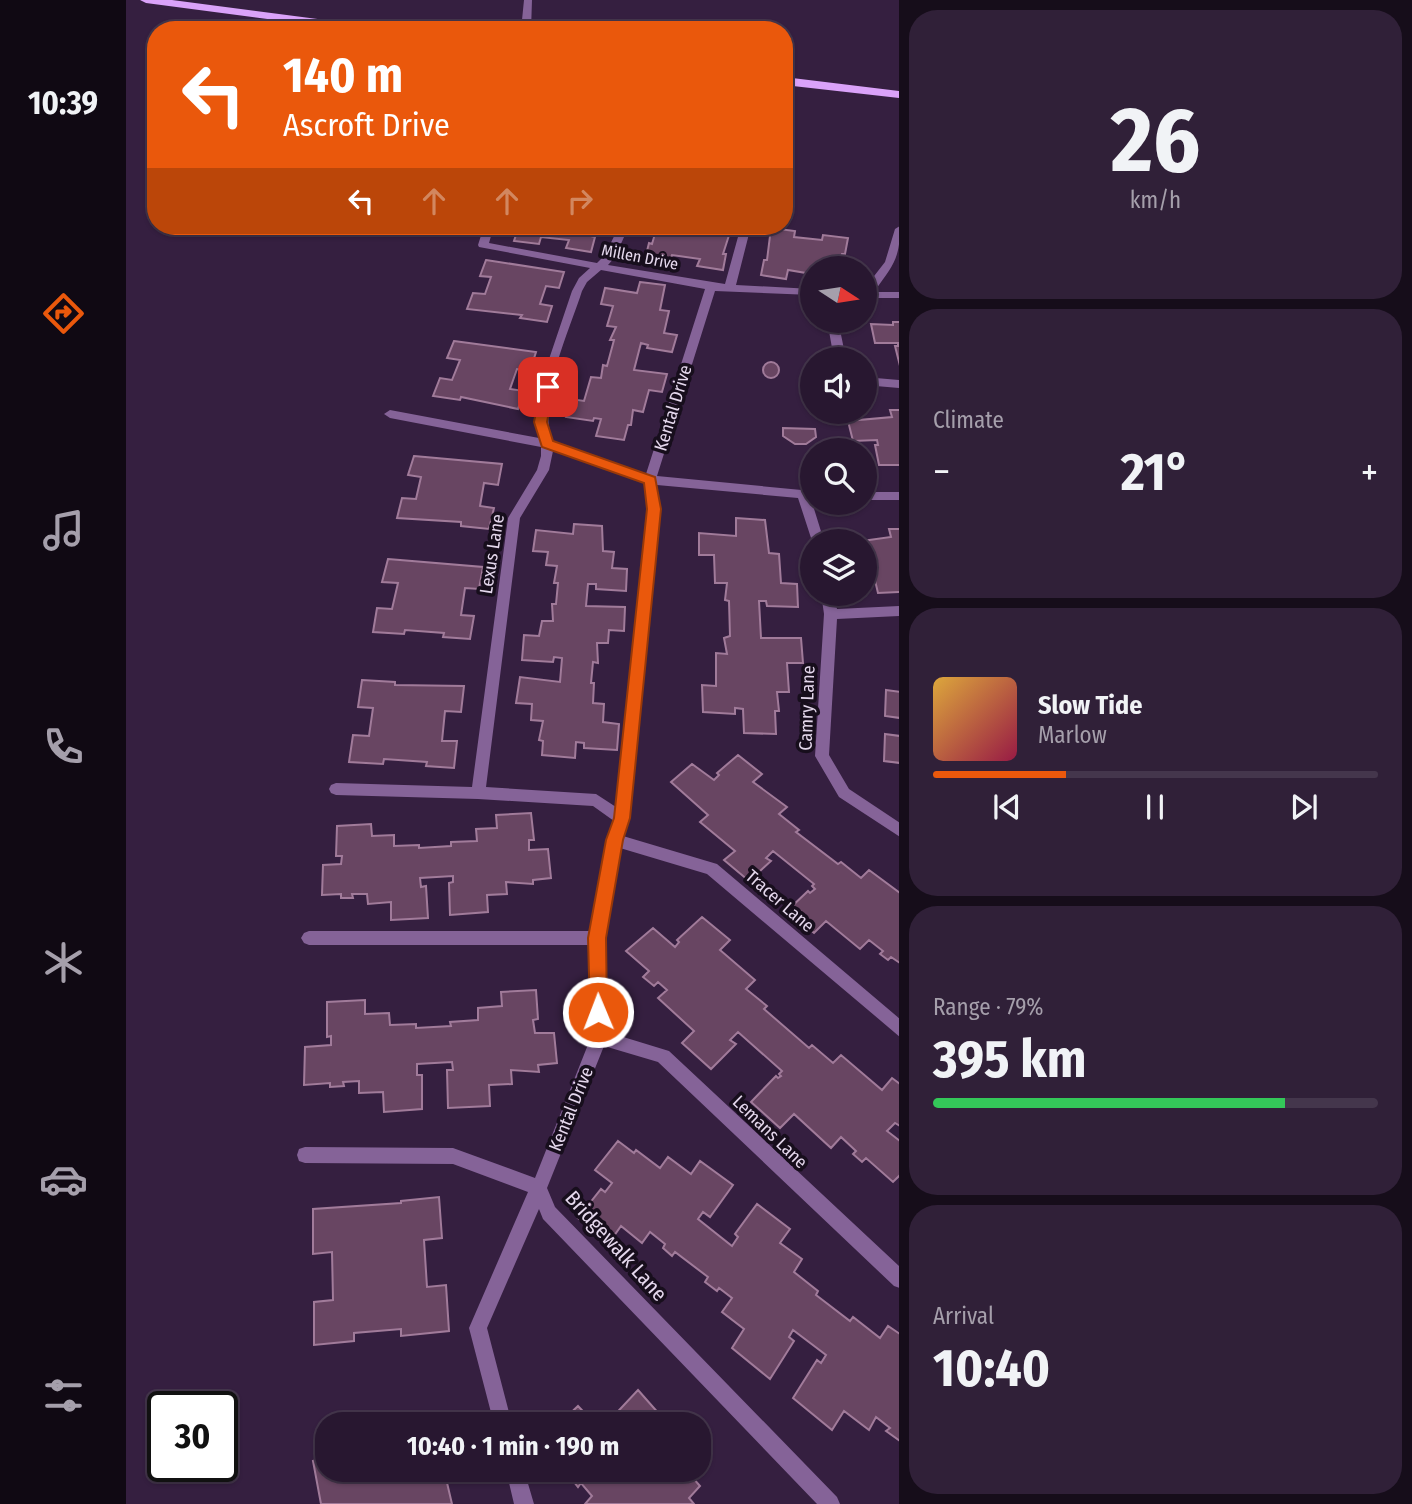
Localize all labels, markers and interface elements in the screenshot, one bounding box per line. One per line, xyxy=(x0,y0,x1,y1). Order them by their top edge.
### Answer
text: 140 m xyxy=(283,46,403,105)
icon: left xyxy=(168,49,259,140)
text: 10:39 xyxy=(28,84,98,122)
text: 26 xyxy=(1111,86,1200,195)
text: Ascroft Drive xyxy=(283,106,450,144)
icon: left xyxy=(342,182,380,220)
icon: ahead xyxy=(415,182,453,220)
icon: ahead xyxy=(488,182,526,220)
icon: right xyxy=(561,182,599,220)
text: km/h xyxy=(1130,186,1181,214)
street label: Millen Drive xyxy=(600,240,680,274)
north arrow xyxy=(800,256,877,332)
map controls xyxy=(800,256,877,606)
icon: directions xyxy=(39,289,88,338)
button: sound xyxy=(800,347,877,424)
pin xyxy=(518,357,578,417)
street label: Kental Drive xyxy=(649,362,697,454)
icon: arrive xyxy=(529,368,567,406)
text: Climate xyxy=(933,406,1004,434)
button: search xyxy=(800,438,877,515)
text: 21° xyxy=(1121,441,1190,504)
text: − xyxy=(933,449,950,495)
text: + xyxy=(1361,449,1378,495)
icon: music xyxy=(39,506,88,555)
street label: Lexus Lane xyxy=(475,512,509,595)
button: layers xyxy=(800,529,877,606)
street label: Camry Lane xyxy=(795,665,819,751)
text: Slow Tide xyxy=(1038,690,1142,721)
text: Marlow xyxy=(1038,721,1107,749)
icon: phone xyxy=(39,722,88,771)
icon: previous xyxy=(988,788,1026,826)
icon: pause xyxy=(1136,788,1174,826)
icon: next xyxy=(1285,788,1323,826)
street label: Tracer Lane xyxy=(741,865,819,937)
icon: climate xyxy=(39,938,88,987)
position arrow xyxy=(561,975,635,1049)
text: Range · 79% xyxy=(933,993,1044,1021)
text: 395 km xyxy=(933,1028,1087,1091)
street label: Kental Drive xyxy=(544,1063,598,1154)
street label: Lemans Lane xyxy=(728,1091,812,1173)
icon: car xyxy=(39,1155,88,1204)
street label: Bridgewalk Lane xyxy=(559,1185,673,1307)
text: Arrival xyxy=(933,1302,994,1330)
text: 10:40 xyxy=(933,1337,1050,1400)
icon: filters xyxy=(39,1371,88,1420)
speed limit sign: 30 xyxy=(147,1391,238,1482)
text: 10:40 · 1 min · 190 m xyxy=(407,1431,619,1462)

